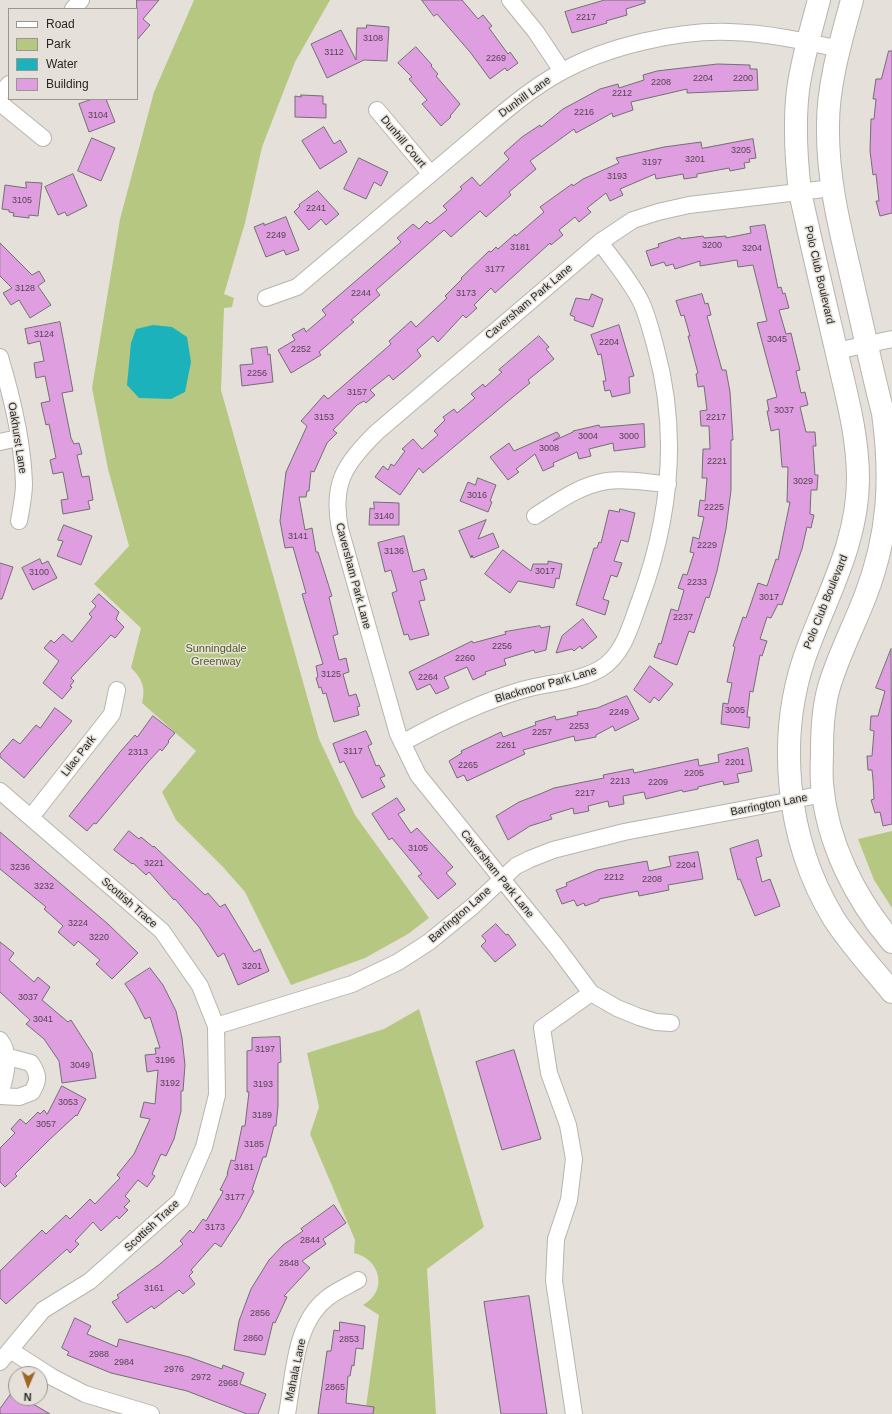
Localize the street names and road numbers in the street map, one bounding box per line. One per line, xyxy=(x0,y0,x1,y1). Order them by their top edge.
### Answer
street label: Dunhill Lane xyxy=(496,74,554,120)
street label: Dunhill Court xyxy=(378,113,428,171)
street label: Polo Club Boulevard xyxy=(801,225,837,325)
street label: Caversham Park Lane xyxy=(483,262,575,342)
street label: Oakhurst Lane xyxy=(5,401,29,475)
street label: Caversham Park Lane xyxy=(332,521,374,631)
street label: Polo Club Boulevard xyxy=(801,553,851,651)
street label: Blackmoor Park Lane xyxy=(494,664,598,706)
street label: Lilac Park xyxy=(59,733,99,779)
street label: Barrington Lane xyxy=(729,791,809,819)
street label: Caversham Park Lane xyxy=(457,827,537,921)
street label: Scottish Trace xyxy=(98,875,160,931)
street label: Barrington Lane xyxy=(426,884,494,946)
street label: Scottish Trace xyxy=(122,1197,182,1255)
street label: Mahala Lane xyxy=(283,1338,309,1402)

